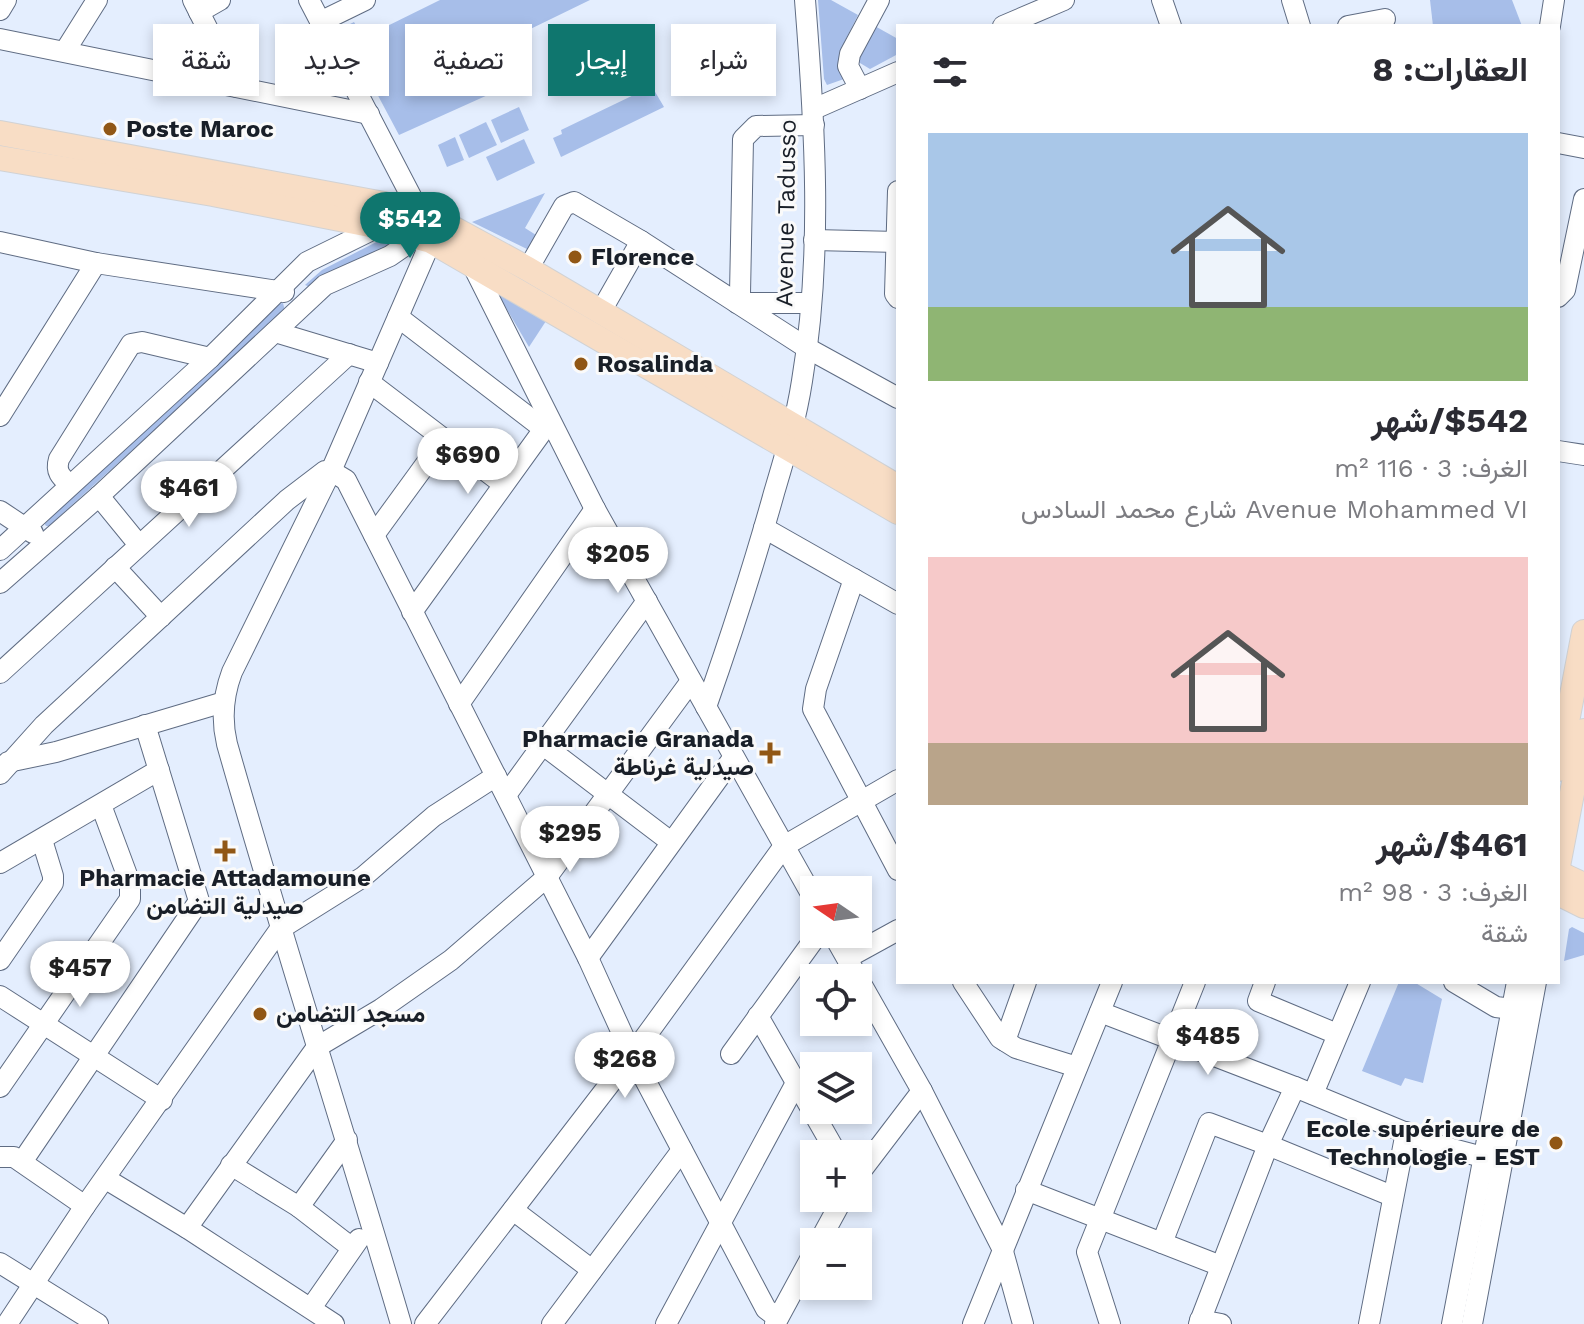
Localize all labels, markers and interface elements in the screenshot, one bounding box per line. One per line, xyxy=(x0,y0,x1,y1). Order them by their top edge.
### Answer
chip: شقة xyxy=(153,24,259,96)
chip: جديد xyxy=(275,24,389,96)
chip: تصفية xyxy=(405,24,532,96)
chip: إيجار xyxy=(548,24,655,96)
chip: شراء xyxy=(671,24,776,96)
text: العقارات: 8 xyxy=(1372,49,1528,89)
icon: filters xyxy=(928,50,972,94)
place label: Poste Maroc xyxy=(126,115,274,143)
street label: Avenue Tadusso xyxy=(770,119,802,307)
marker: Poste Maroc xyxy=(101,120,119,138)
icon: home xyxy=(1156,185,1300,329)
pin: $542 xyxy=(363,192,457,260)
text: $542 xyxy=(378,203,442,233)
place label: Florence xyxy=(591,243,694,271)
marker: Florence xyxy=(566,248,584,266)
place label: Rosalinda xyxy=(597,350,713,378)
marker: Rosalinda xyxy=(572,355,590,373)
text: $542/شهر xyxy=(1371,400,1528,440)
pin: $690 xyxy=(421,428,515,496)
text: $690 xyxy=(435,439,501,469)
text: الغرف: 3 · 116 m² xyxy=(1334,453,1528,483)
pin: $461 xyxy=(142,461,236,529)
text: $461 xyxy=(159,472,219,502)
text: Avenue Mohammed VI شارع محمد السادس xyxy=(1021,494,1528,524)
pin: $205 xyxy=(571,527,665,595)
text: $205 xyxy=(586,538,650,568)
icon: home xyxy=(1156,609,1300,753)
place label: Pharmacie Granada صيدلية غرناطة xyxy=(522,725,754,782)
marker: Pharmacie Granada صيدلية غرناطة xyxy=(761,744,779,762)
pin: $295 xyxy=(523,806,617,874)
text: $295 xyxy=(538,817,602,847)
text: $461/شهر xyxy=(1376,824,1528,864)
marker: Pharmacie Attadamoune صيدلية التضامن xyxy=(216,842,234,860)
place label: Pharmacie Attadamoune صيدلية التضامن xyxy=(79,864,371,920)
north arrow xyxy=(800,876,872,948)
map controls xyxy=(800,876,872,1300)
text: الغرف: 3 · 98 m² xyxy=(1338,877,1528,907)
text: شقة xyxy=(1481,918,1528,948)
pin: $457 xyxy=(33,941,127,1009)
text: $457 xyxy=(48,952,112,982)
button: locate xyxy=(800,964,872,1036)
place label: مسجد التضامن xyxy=(276,1000,425,1028)
marker: مسجد التضامن xyxy=(251,1005,269,1023)
pin: $485 xyxy=(1161,1009,1255,1077)
text: $485 xyxy=(1176,1020,1240,1050)
pin: $268 xyxy=(578,1032,672,1100)
text: $268 xyxy=(593,1043,657,1073)
button: layers xyxy=(800,1052,872,1124)
place label: Ecole supérieure de Technologie - EST xyxy=(1306,1115,1540,1171)
marker: Ecole supérieure de Technologie - EST xyxy=(1547,1134,1565,1152)
button: + xyxy=(800,1140,872,1212)
button: − xyxy=(800,1228,872,1300)

